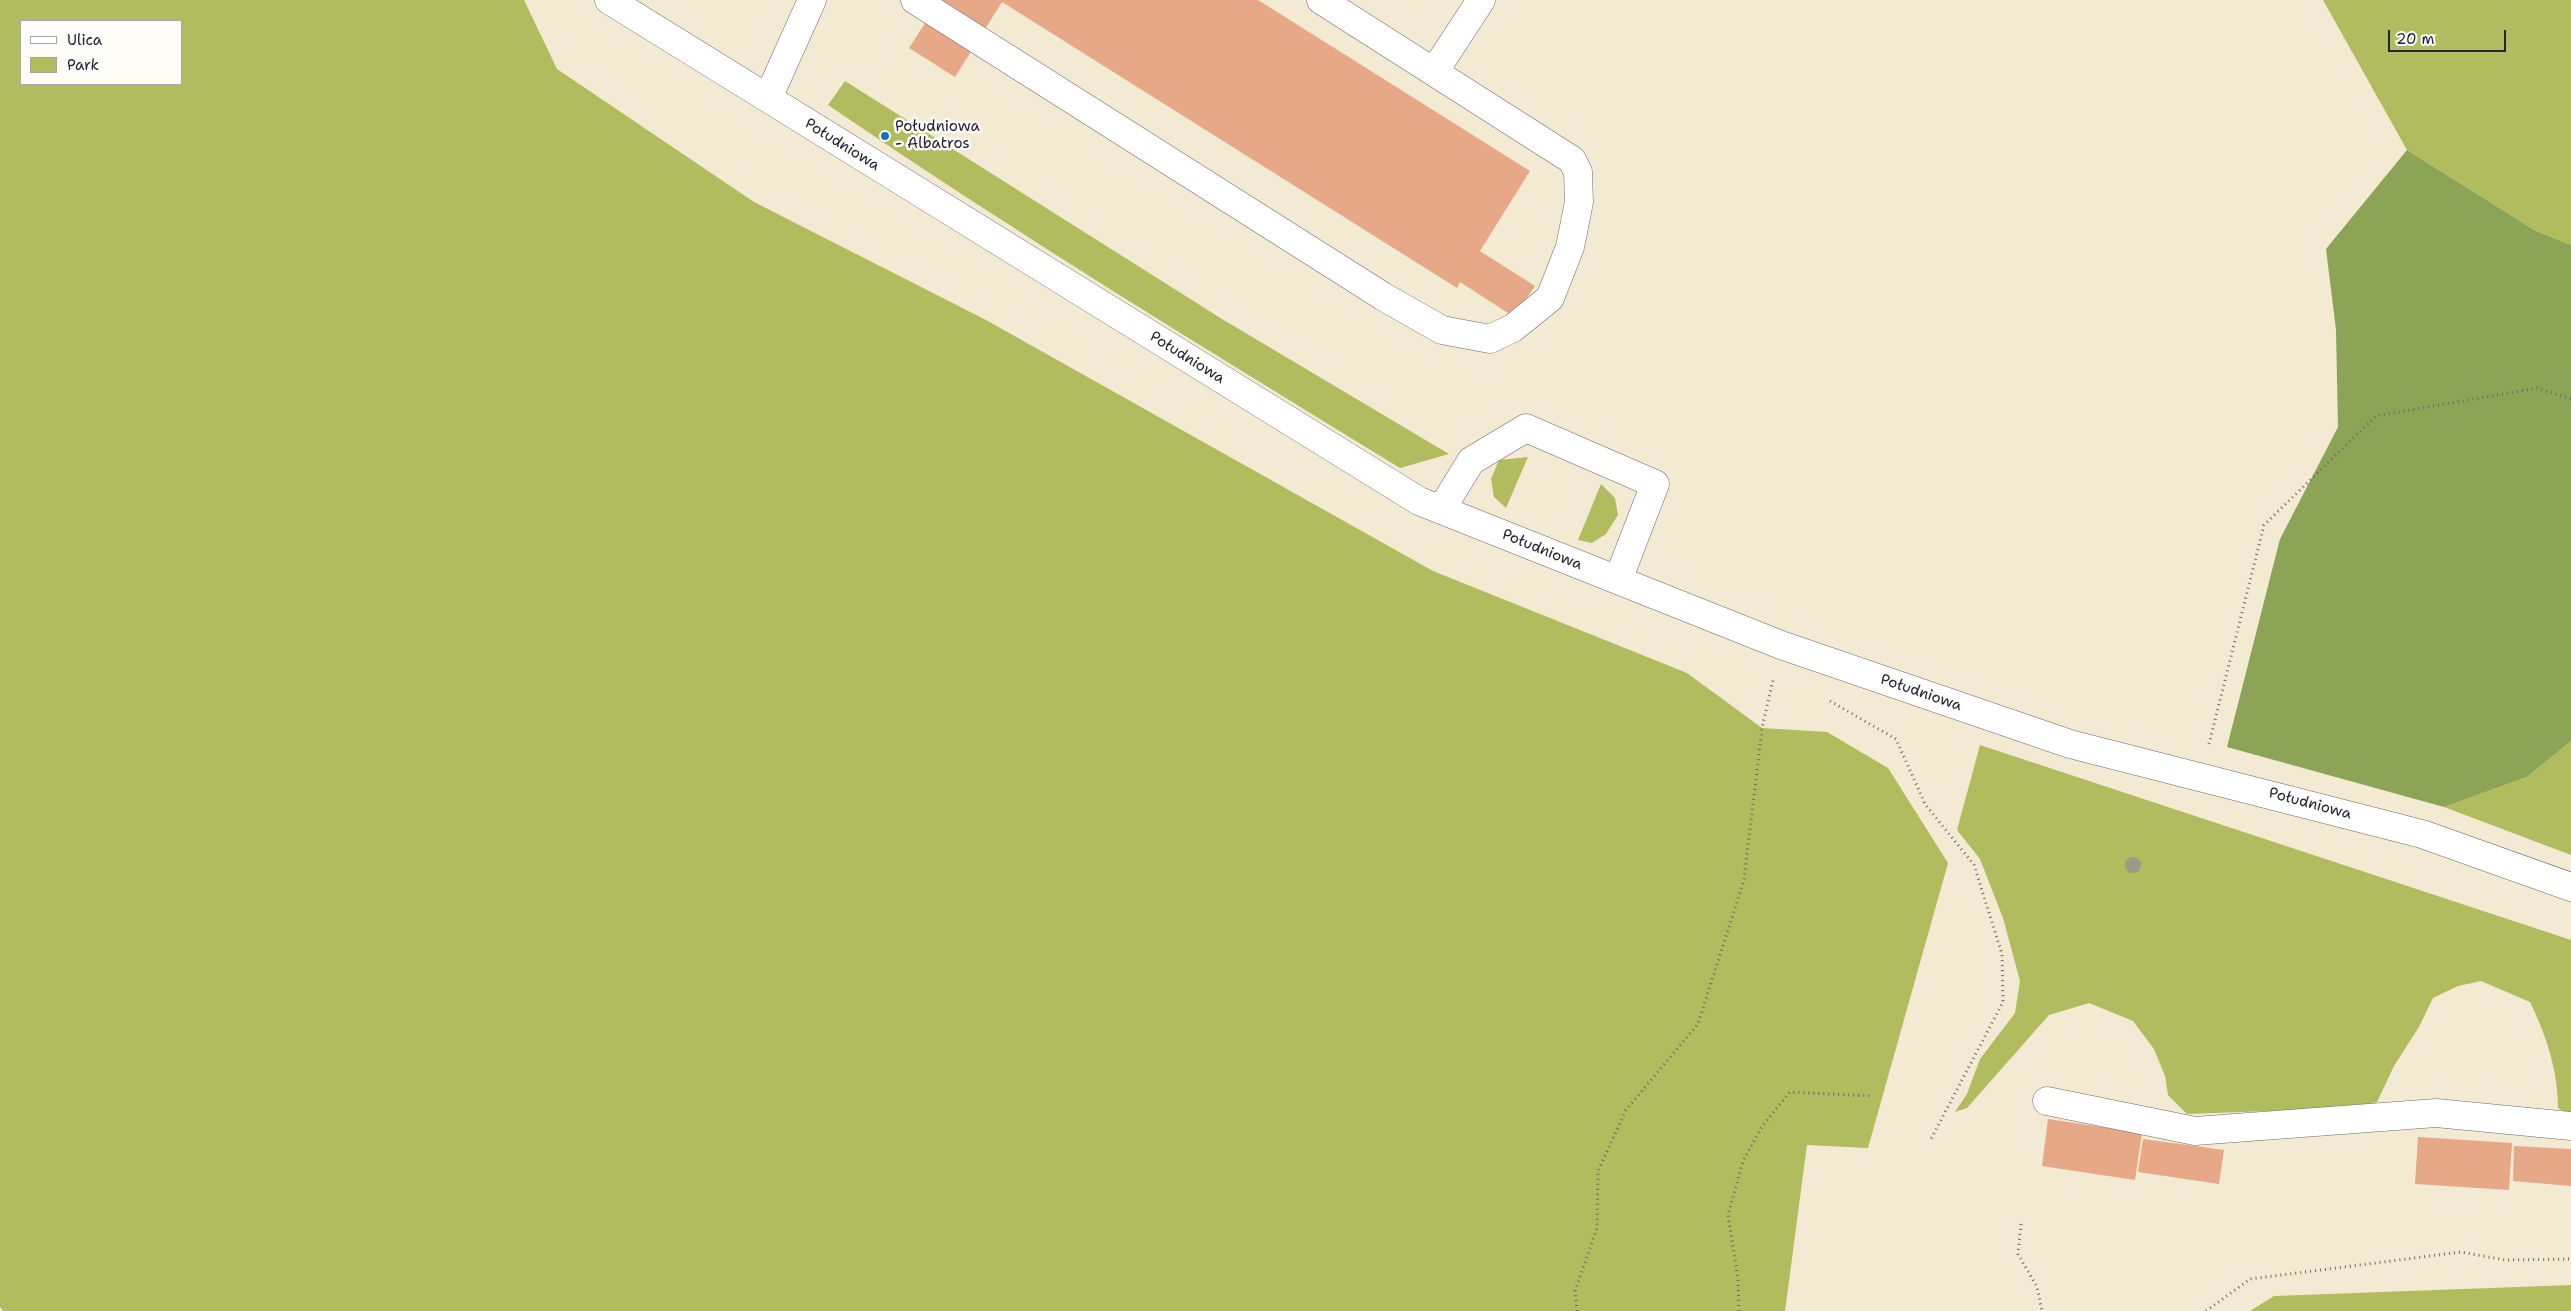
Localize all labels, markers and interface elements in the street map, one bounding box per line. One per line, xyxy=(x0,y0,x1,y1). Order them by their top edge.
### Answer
legend xyxy=(20,20,182,85)
scale bar xyxy=(2391,20,2508,52)
text: 20 m xyxy=(2396,29,2435,49)
text: Ulica xyxy=(67,30,102,50)
text: Park xyxy=(67,55,99,75)
street label: Południowa xyxy=(801,115,883,175)
place label: Południowa - Albatros xyxy=(895,118,980,153)
marker: Południowa - Albatros xyxy=(879,130,891,142)
street label: Południowa xyxy=(1146,328,1228,388)
street label: Południowa xyxy=(1499,526,1585,574)
street label: Południowa xyxy=(1878,671,1964,715)
street label: Południowa xyxy=(2267,784,2353,824)

